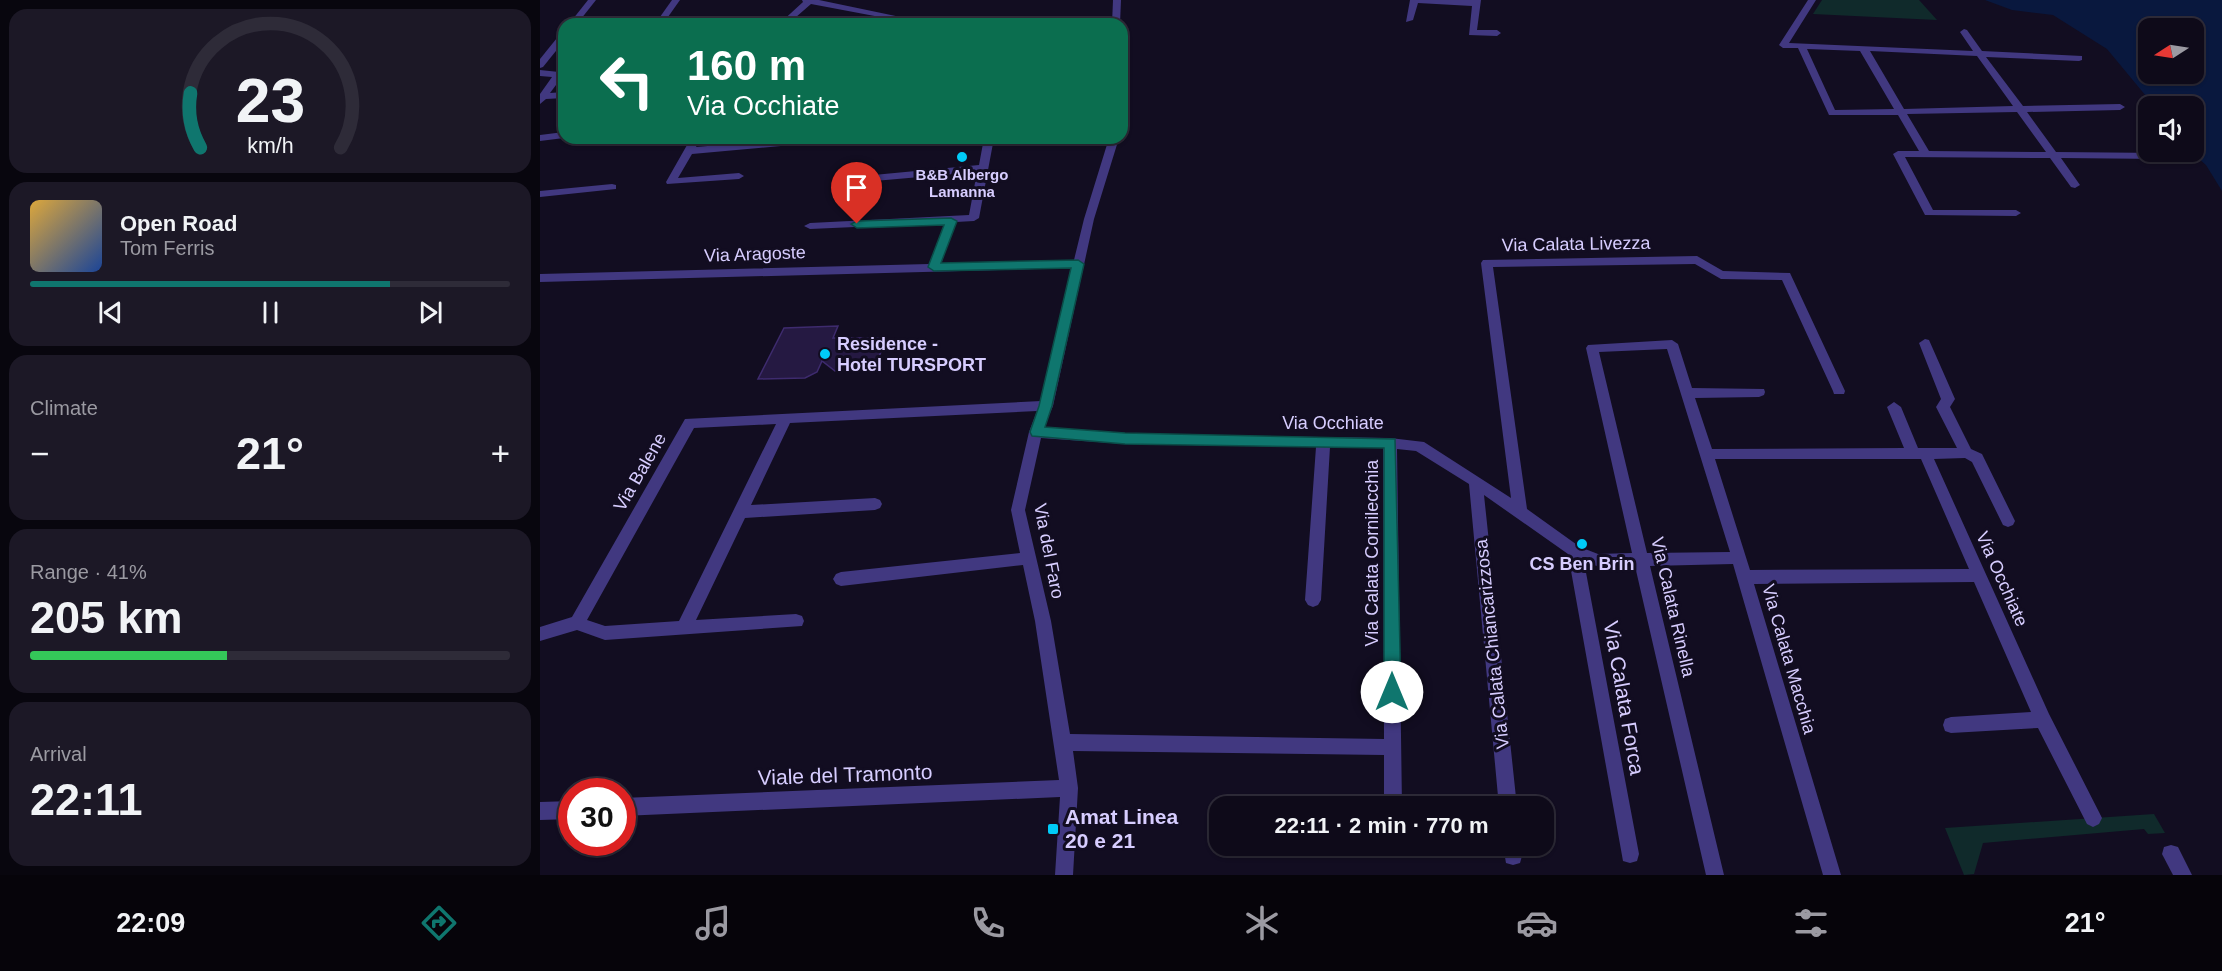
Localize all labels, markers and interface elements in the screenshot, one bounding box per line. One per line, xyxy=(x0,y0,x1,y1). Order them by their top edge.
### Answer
north arrow xyxy=(2138,18,2204,84)
map controls xyxy=(2138,18,2204,162)
icon: left xyxy=(588,42,666,120)
text: 160 m xyxy=(687,42,806,89)
text: 23 xyxy=(235,66,305,135)
text: Via Occhiate xyxy=(687,91,840,121)
button: sound xyxy=(2138,96,2204,162)
text: km/h xyxy=(247,134,293,158)
marker: B&B Albergo Lamanna xyxy=(955,150,969,164)
pin xyxy=(831,162,882,224)
place label: B&B Albergo Lamanna xyxy=(916,166,1008,200)
icon: arrive xyxy=(840,171,873,204)
text: Open Road xyxy=(120,211,237,236)
street label: Via Calata Livezza xyxy=(1501,233,1652,255)
text: Tom Ferris xyxy=(120,237,214,259)
street label: Via Aragoste xyxy=(704,242,806,266)
icon: previous xyxy=(94,296,127,329)
icon: pause xyxy=(254,296,287,329)
icon: next xyxy=(414,296,447,329)
place label: Residence - Hotel TURSPORT xyxy=(837,334,986,375)
marker: Residence - Hotel TURSPORT xyxy=(818,347,832,361)
text: Climate xyxy=(30,397,98,419)
street label: Via Occhiate xyxy=(1282,413,1384,433)
text: 21° xyxy=(236,428,304,479)
street label: Via Balene xyxy=(610,429,670,515)
text: − xyxy=(30,435,49,472)
text: + xyxy=(491,435,510,472)
street label: Via Calata Cornilecchia xyxy=(1362,459,1382,646)
street label: Via del Faro xyxy=(1030,502,1068,600)
street label: Via Occhiate xyxy=(1972,528,2032,630)
street label: Via Calata Rinella xyxy=(1647,535,1699,680)
street label: Via Calata Chiancarizzosa xyxy=(1471,537,1513,750)
marker: CS Ben Brin xyxy=(1575,537,1589,551)
place label: CS Ben Brin xyxy=(1529,554,1635,574)
text: Range · 41% xyxy=(30,561,147,583)
street label: Via Calata Macchia xyxy=(1758,582,1820,737)
text: 205 km xyxy=(30,592,183,643)
street label: Via Calata Forca xyxy=(1600,619,1649,777)
position arrow xyxy=(1360,660,1424,724)
text: Arrival xyxy=(30,743,87,765)
street label: Viale del Tramonto xyxy=(757,760,933,789)
text: 22:11 xyxy=(30,774,143,825)
speed limit sign: 30 xyxy=(558,778,636,856)
place label: Amat Linea 20 e 21 xyxy=(1065,805,1179,852)
text: 22:11 · 2 min · 770 m xyxy=(1275,813,1489,838)
marker: Amat Linea 20 e 21 xyxy=(1046,822,1060,836)
icon: directions xyxy=(418,902,460,944)
icon: music xyxy=(692,902,734,944)
icon: phone xyxy=(967,902,1009,944)
icon: climate xyxy=(1241,902,1283,944)
icon: car xyxy=(1516,902,1558,944)
icon: filters xyxy=(1790,902,1832,944)
text: 22:09 xyxy=(116,908,185,938)
text: 21° xyxy=(2065,908,2106,938)

